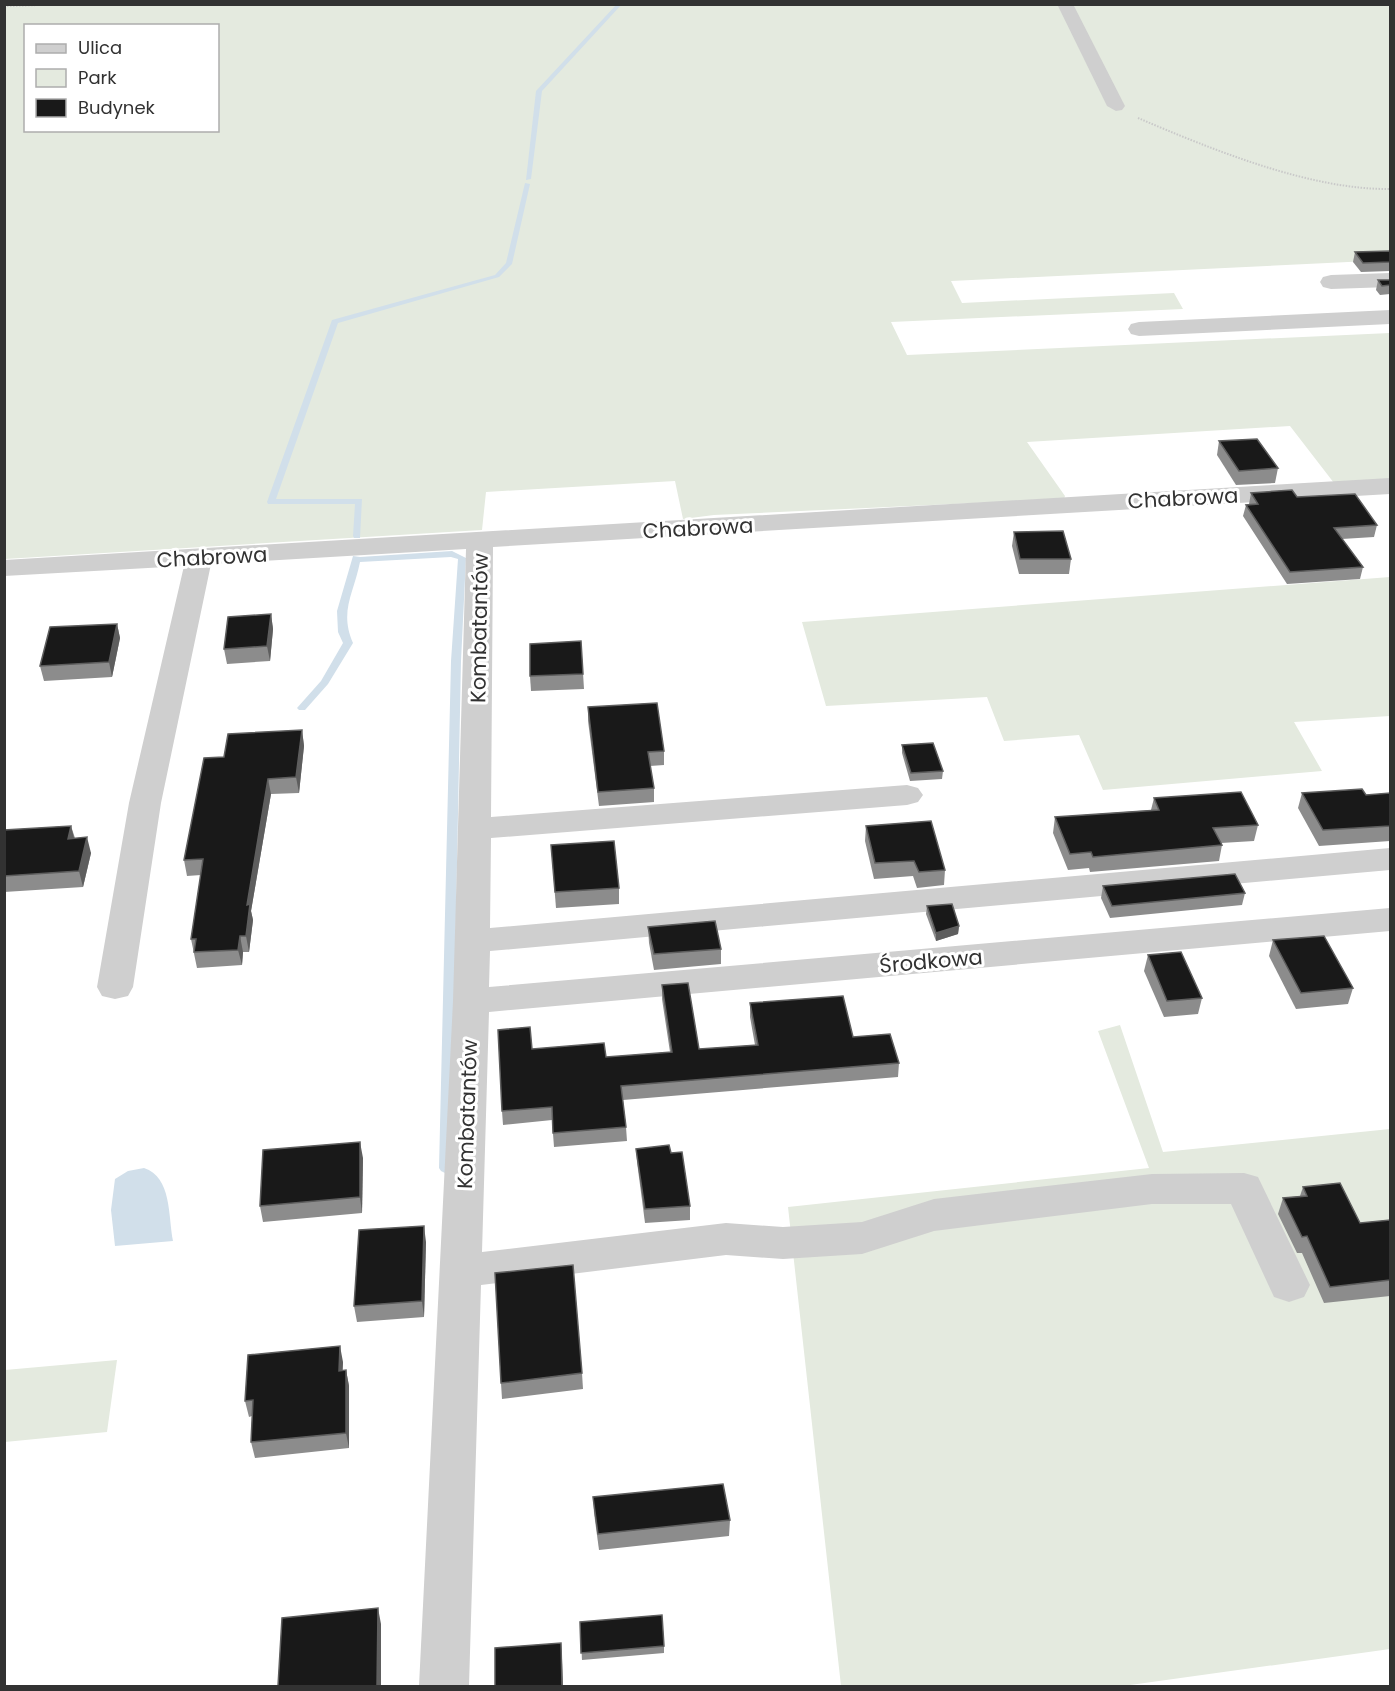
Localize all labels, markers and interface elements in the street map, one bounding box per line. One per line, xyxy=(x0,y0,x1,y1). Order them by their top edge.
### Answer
legend xyxy=(24,24,219,132)
text: Ulica xyxy=(78,35,122,60)
text: Park xyxy=(78,65,117,90)
text: Budynek xyxy=(78,95,156,120)
street label: Chabrowa xyxy=(1127,481,1239,515)
street label: Chabrowa xyxy=(642,511,754,545)
street label: Chabrowa xyxy=(156,540,268,574)
street label: Kombatantów xyxy=(463,553,495,703)
street label: Środkowa xyxy=(878,942,984,980)
street label: Kombatantów xyxy=(450,1039,484,1189)

